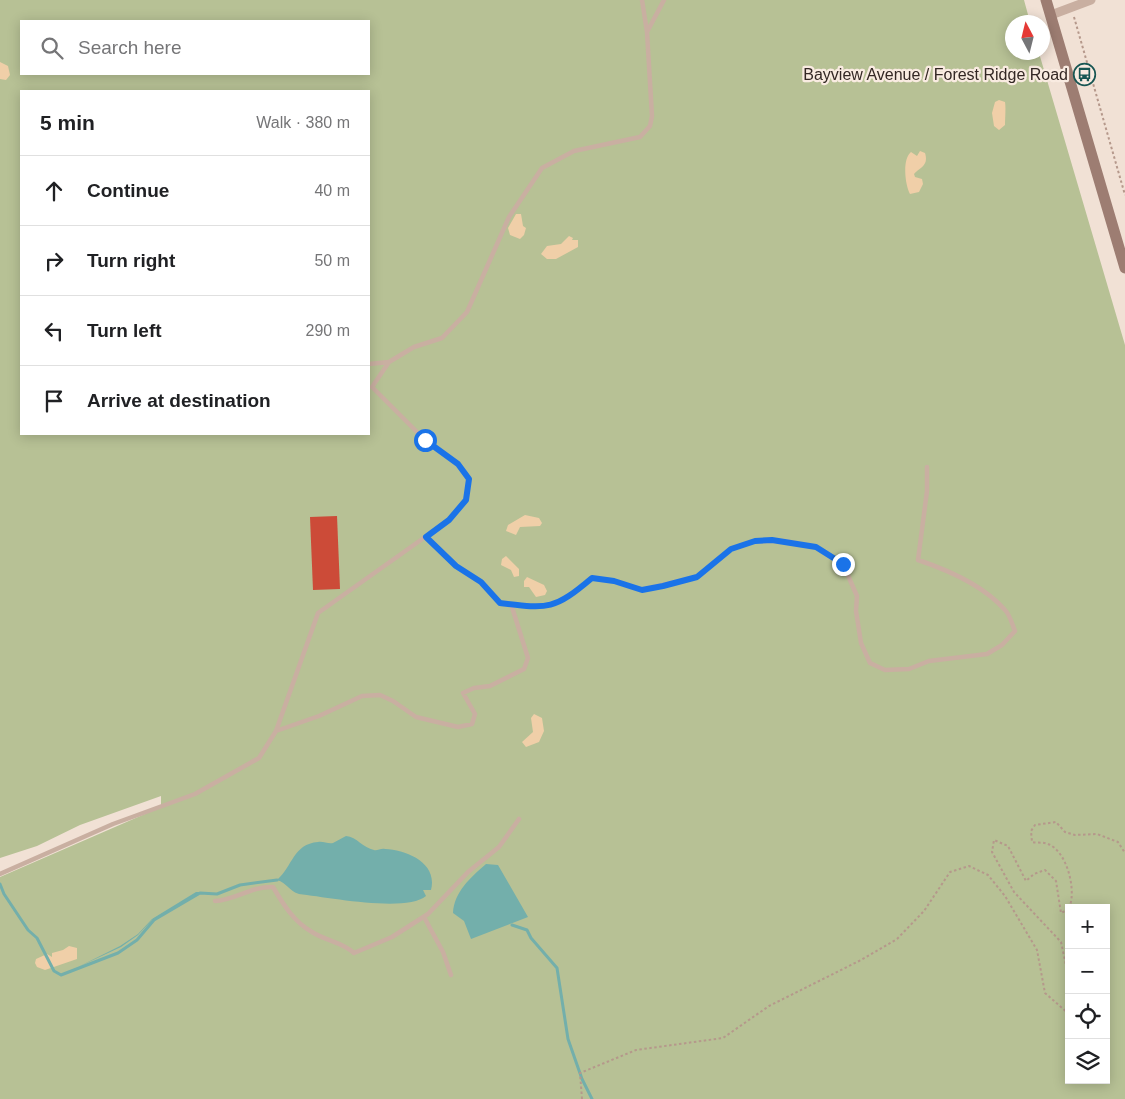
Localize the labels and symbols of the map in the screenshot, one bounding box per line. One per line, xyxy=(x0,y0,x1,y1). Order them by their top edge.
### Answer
north arrow xyxy=(1005,15,1050,60)
bus stop icon: Bayview Avenue / Forest Ridge Road xyxy=(1072,62,1096,86)
place label: Bayview Avenue / Forest Ridge Road xyxy=(803,66,1068,83)
route start xyxy=(414,429,437,452)
route end xyxy=(832,553,855,576)

